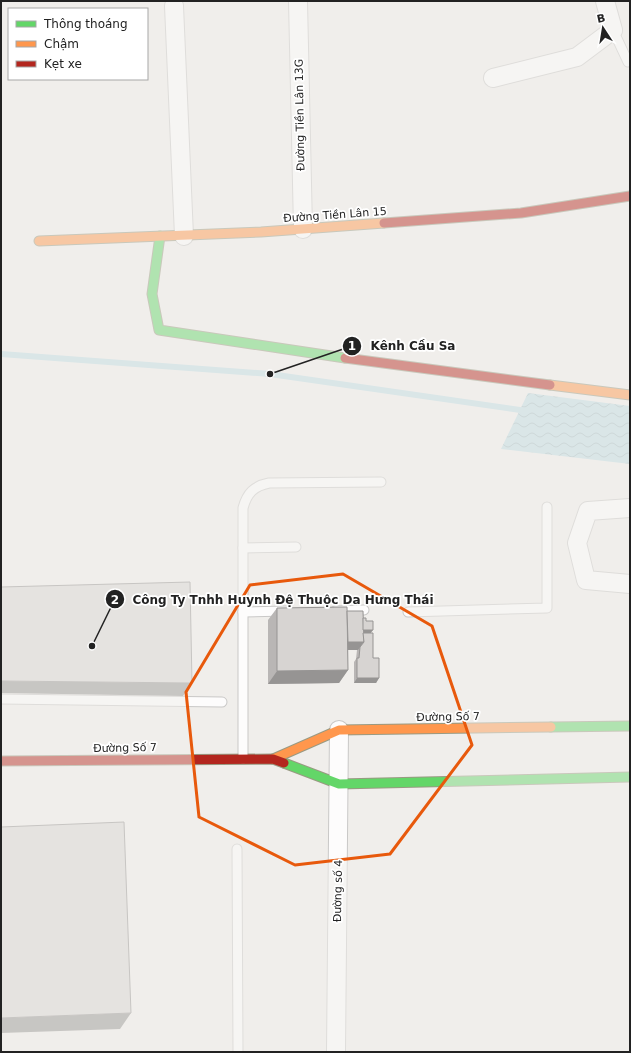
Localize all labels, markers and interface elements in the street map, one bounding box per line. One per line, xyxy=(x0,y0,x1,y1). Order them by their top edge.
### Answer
legend xyxy=(8,8,148,80)
north arrow xyxy=(583,8,623,48)
text: B xyxy=(596,11,606,26)
text: Thông thoáng xyxy=(43,17,128,31)
text: Chậm xyxy=(44,37,79,51)
text: Kẹt xe xyxy=(44,57,82,71)
street label: Đường Tiền Lân 13G xyxy=(293,59,307,171)
street label: Đường Tiền Lân 15 xyxy=(283,205,387,225)
callout: Kênh Cầu Sa xyxy=(342,334,463,358)
text: 1 xyxy=(348,339,356,353)
text: Kênh Cầu Sa xyxy=(371,339,455,353)
callout: Công Ty Tnhh Huynh Đệ Thuộc Da Hưng Thái xyxy=(105,587,442,611)
text: 2 xyxy=(111,593,119,607)
text: Công Ty Tnhh Huynh Đệ Thuộc Da Hưng Thái xyxy=(132,593,434,607)
street label: Đường Số 7 xyxy=(416,710,480,724)
street label: Đường Số 7 xyxy=(93,741,157,755)
street label: Đường số 4 xyxy=(331,860,345,922)

